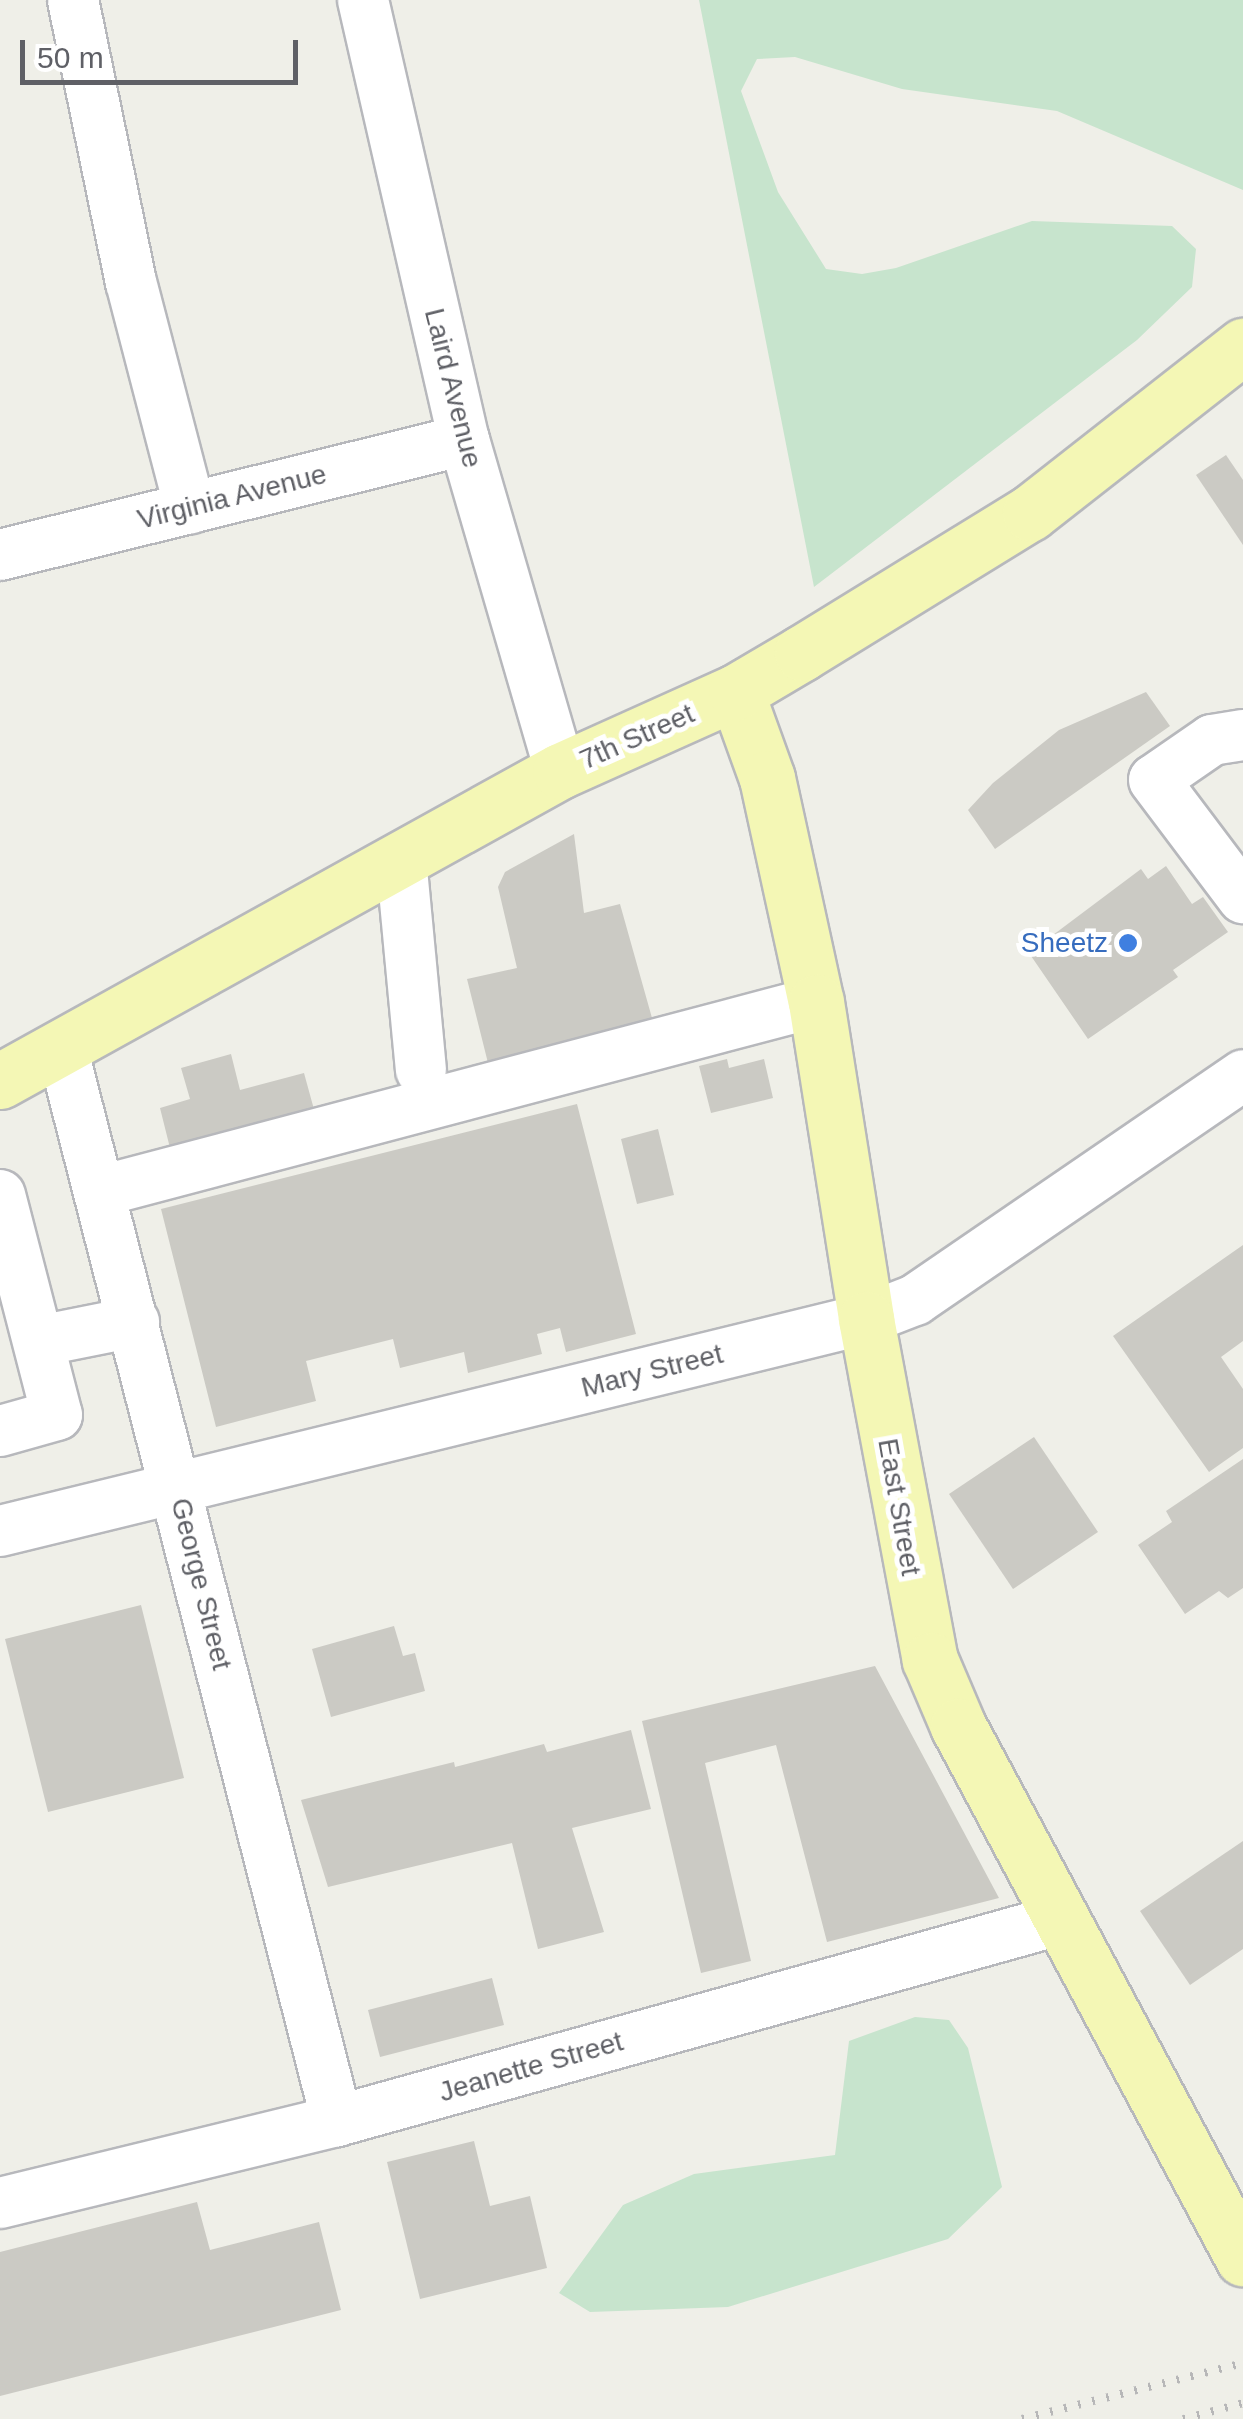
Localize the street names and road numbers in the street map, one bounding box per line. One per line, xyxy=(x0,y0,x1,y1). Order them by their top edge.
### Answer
street label: Laird Avenue xyxy=(417,304,489,472)
street label: Virginia Avenue xyxy=(133,457,331,537)
street label: 7th Street xyxy=(575,697,699,777)
street label: Mary Street xyxy=(578,1337,726,1405)
street label: East Street xyxy=(870,1436,928,1578)
street label: George Street xyxy=(163,1495,239,1673)
street label: Jeanette Street xyxy=(435,2025,627,2109)

